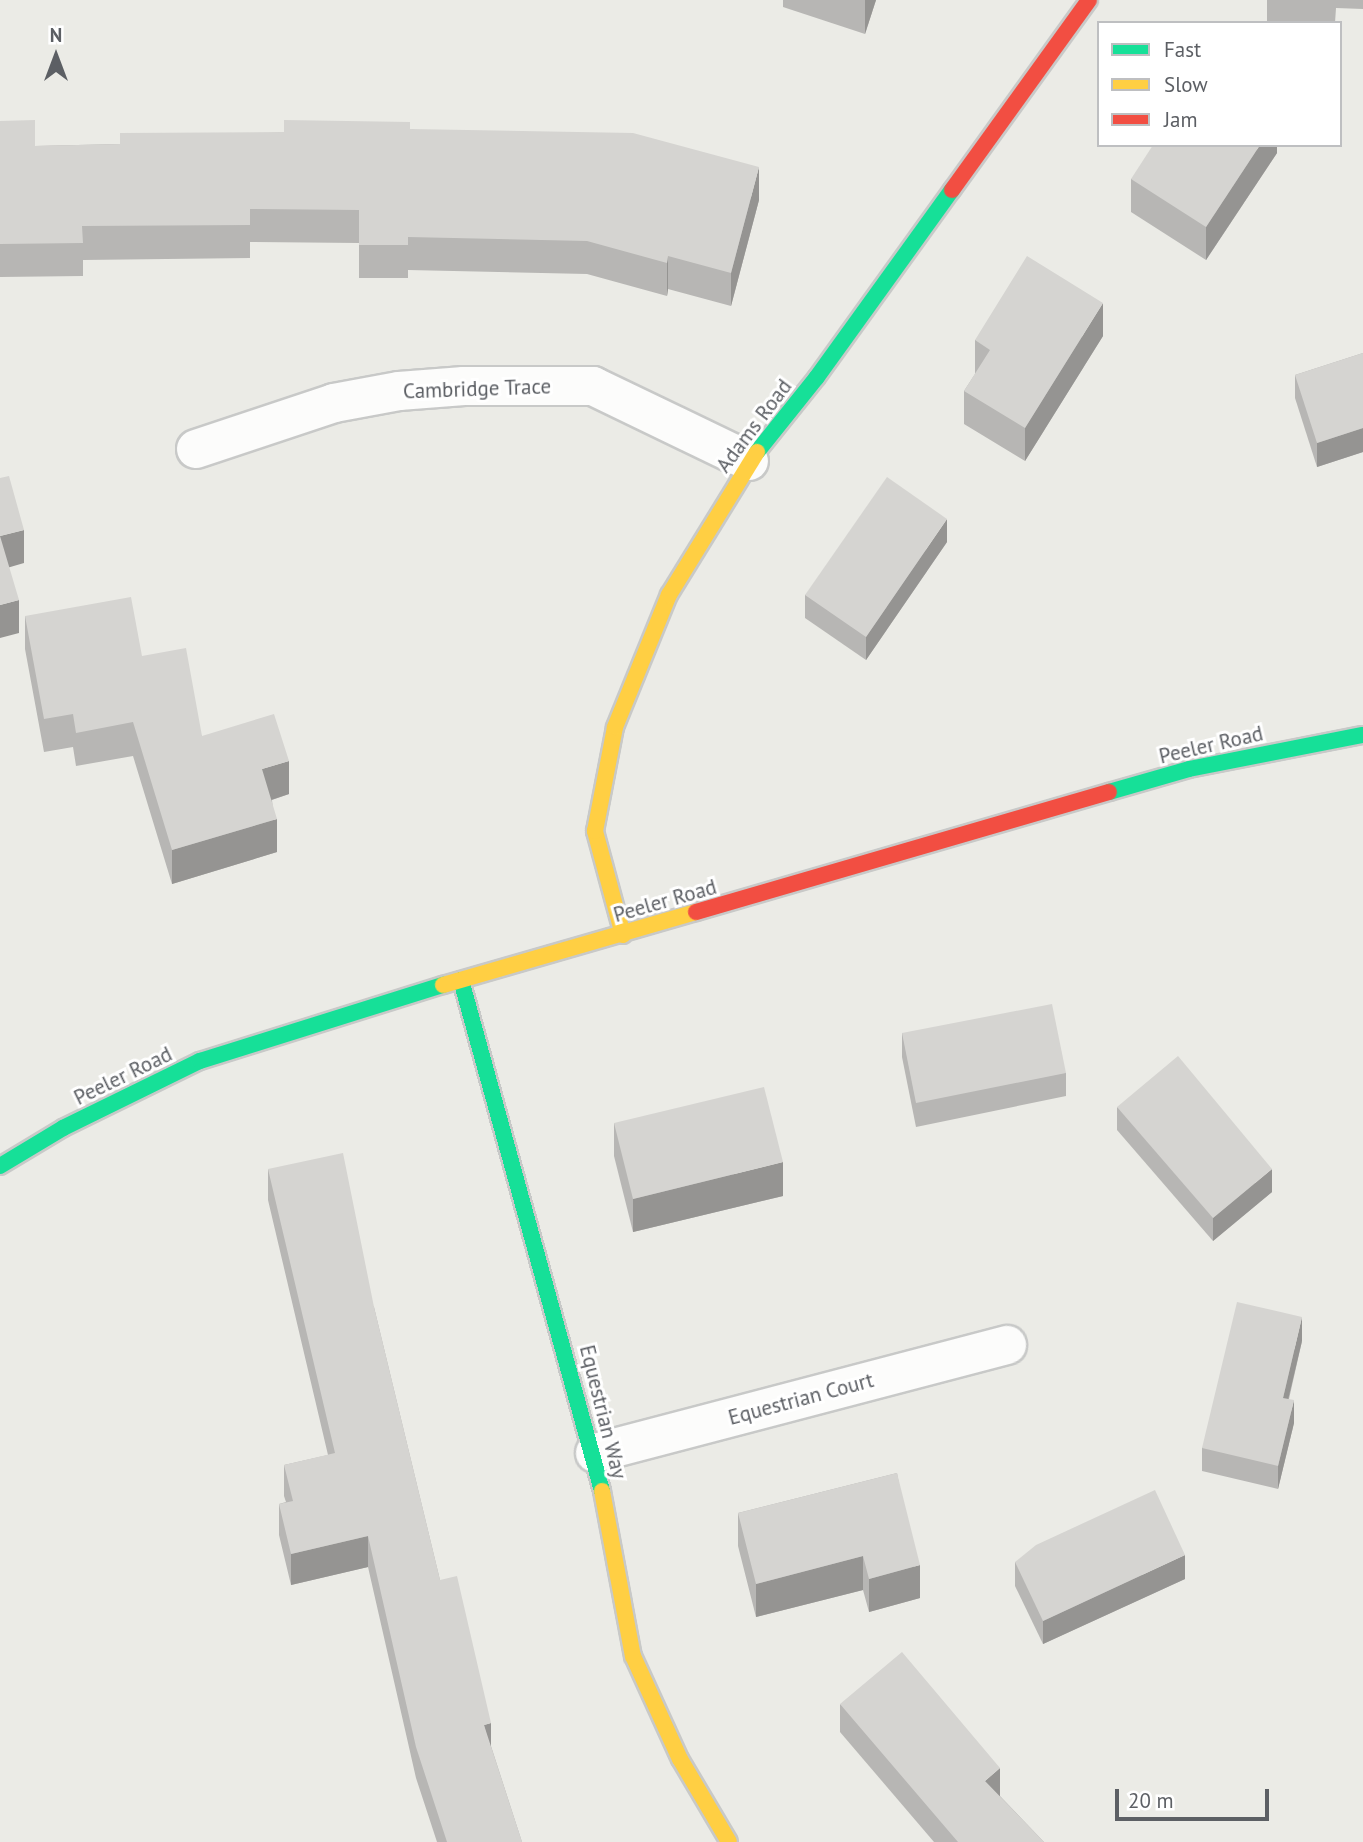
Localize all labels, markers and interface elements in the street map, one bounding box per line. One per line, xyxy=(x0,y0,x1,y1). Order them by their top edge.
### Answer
north arrow xyxy=(21,21,91,91)
legend xyxy=(1097,21,1342,147)
text: N xyxy=(50,23,62,47)
text: Fast xyxy=(1164,36,1201,63)
text: Slow xyxy=(1164,71,1208,98)
text: Jam xyxy=(1164,106,1198,133)
street label: Cambridge Trace xyxy=(402,374,552,404)
street label: Adams Road xyxy=(711,375,797,477)
street label: Peeler Road xyxy=(1156,721,1266,769)
street label: Peeler Road xyxy=(611,874,719,928)
street label: Peeler Road xyxy=(70,1041,176,1111)
street label: Equestrian Way xyxy=(574,1342,632,1482)
street label: Equestrian Court xyxy=(726,1367,876,1431)
scale bar xyxy=(1118,1776,1272,1820)
text: 20 m xyxy=(1128,1787,1174,1814)

